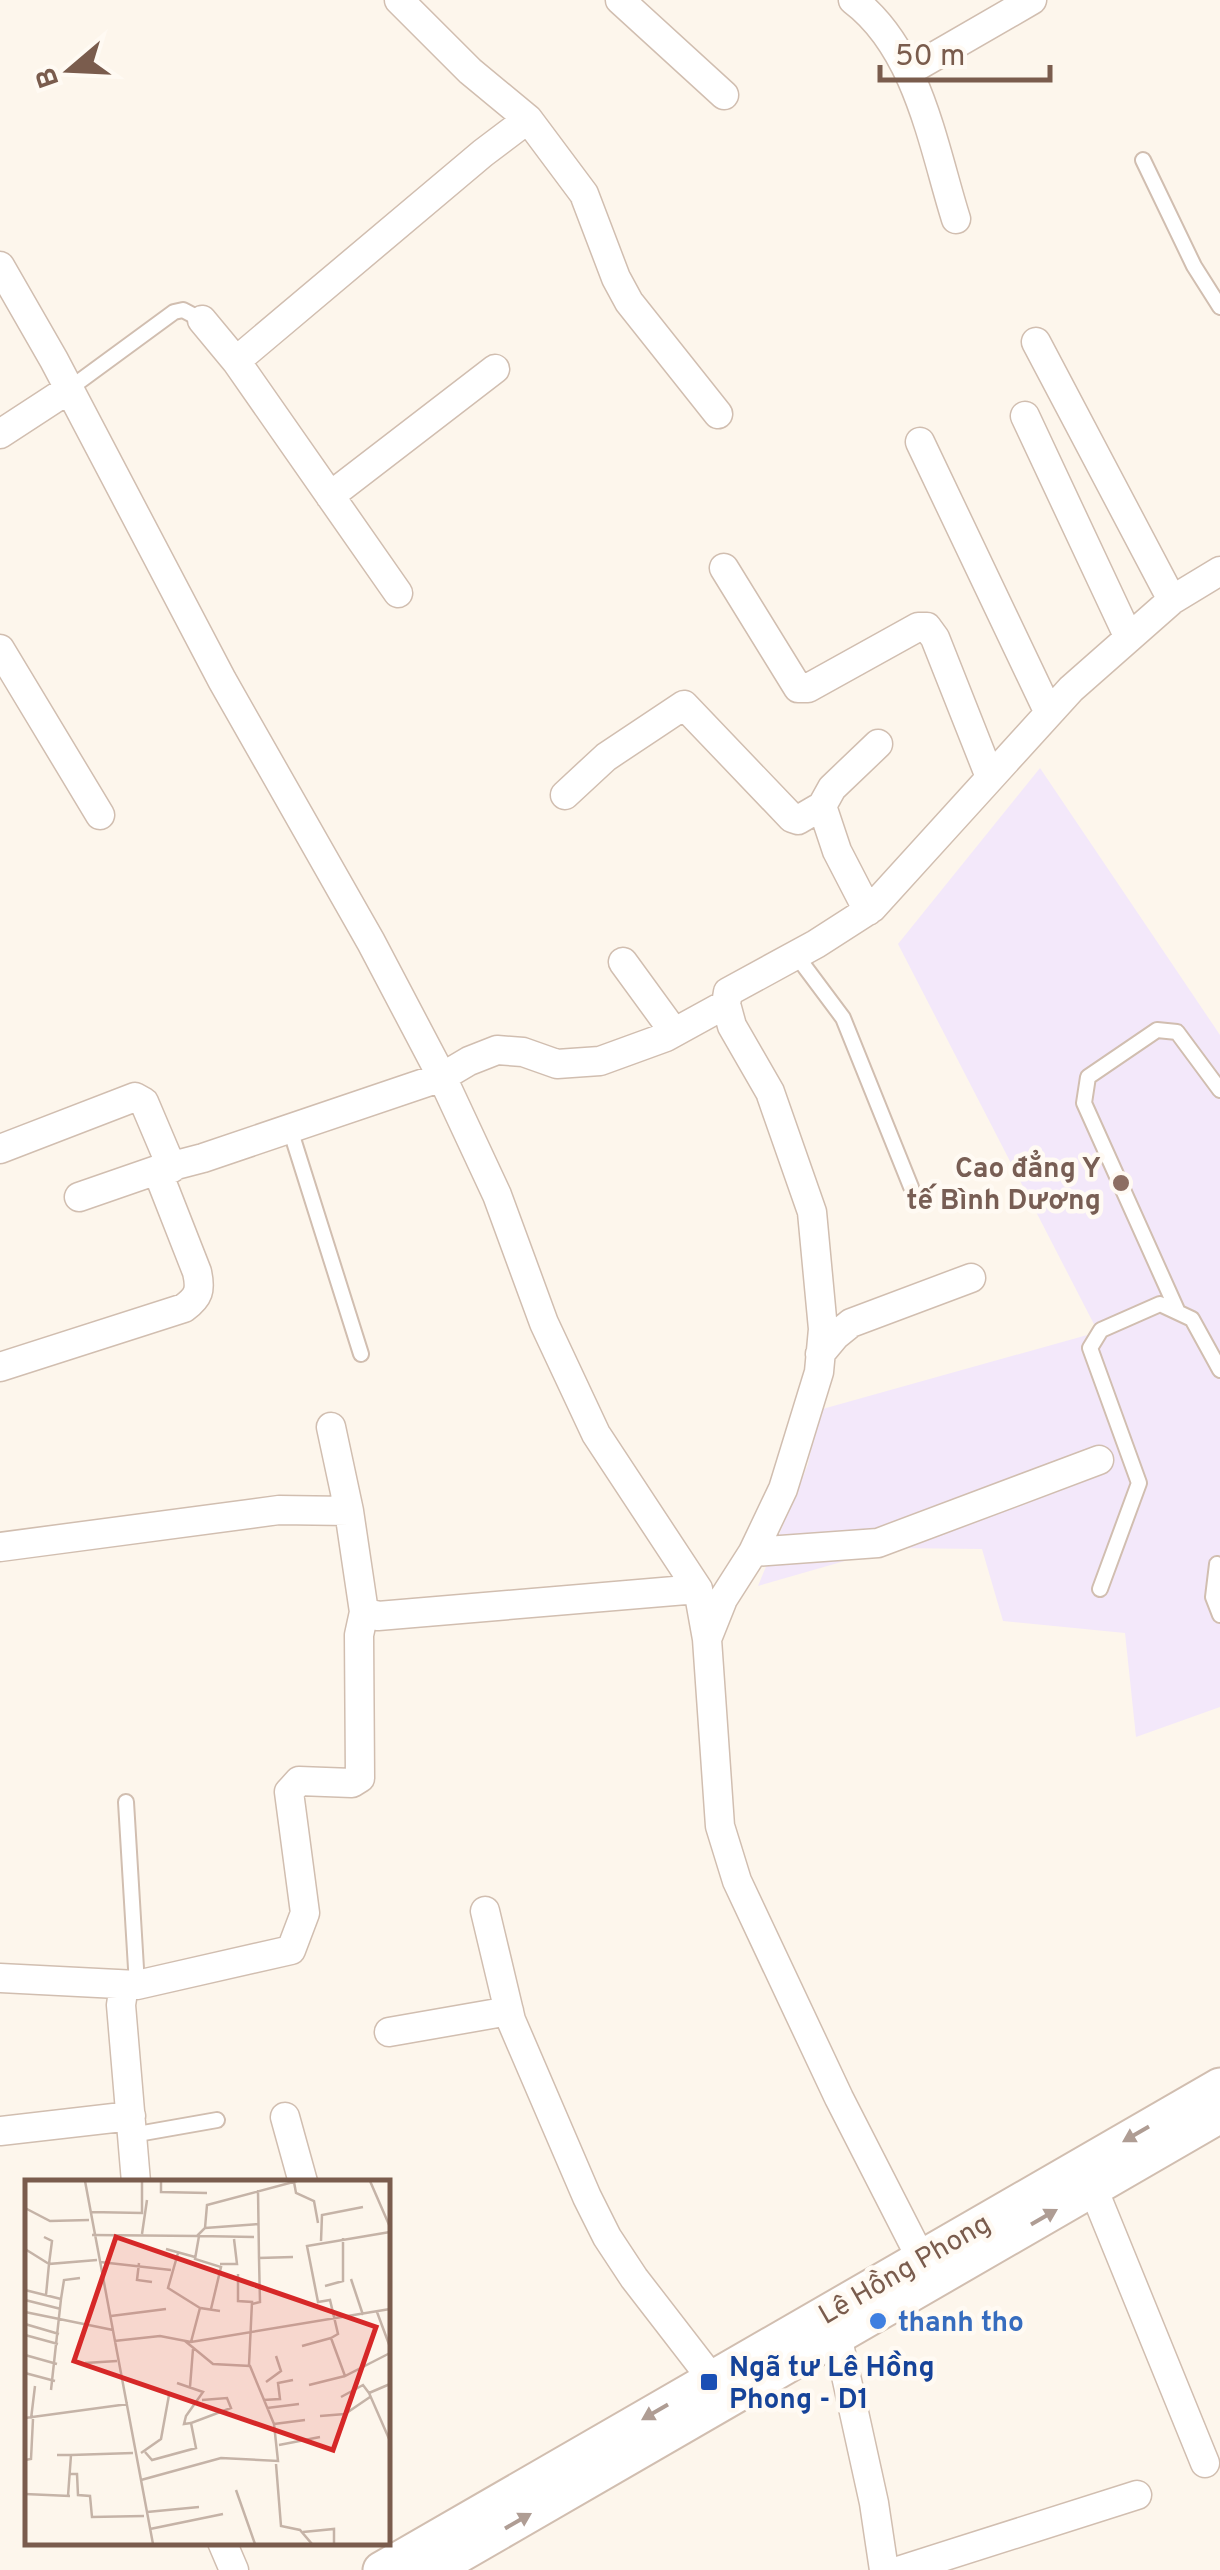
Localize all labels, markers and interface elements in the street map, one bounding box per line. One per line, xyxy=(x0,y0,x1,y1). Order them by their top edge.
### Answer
north arrow xyxy=(20,20,120,120)
scale bar xyxy=(880,20,1050,82)
text: 50 m xyxy=(895,39,965,76)
text: B xyxy=(29,62,69,92)
place label: Cao đẳng Y tế Bình Dương xyxy=(906,1149,1101,1220)
marker: Cao đẳng Y tế Bình Dương xyxy=(1110,1172,1132,1194)
one-way arrow xyxy=(1121,2126,1150,2143)
inset map xyxy=(25,2180,390,2545)
street label: Lê Hồng Phong xyxy=(813,2206,998,2334)
one-way arrow xyxy=(1030,2209,1058,2226)
place label: thanh tho xyxy=(898,2306,1024,2342)
marker: thanh tho xyxy=(867,2310,889,2332)
place label: Ngã tư Lê Hồng Phong - D1 xyxy=(729,2350,935,2419)
marker: Ngã tư Lê Hồng Phong - D1 xyxy=(698,2371,720,2393)
one-way arrow xyxy=(641,2403,670,2420)
one-way arrow xyxy=(504,2513,532,2530)

